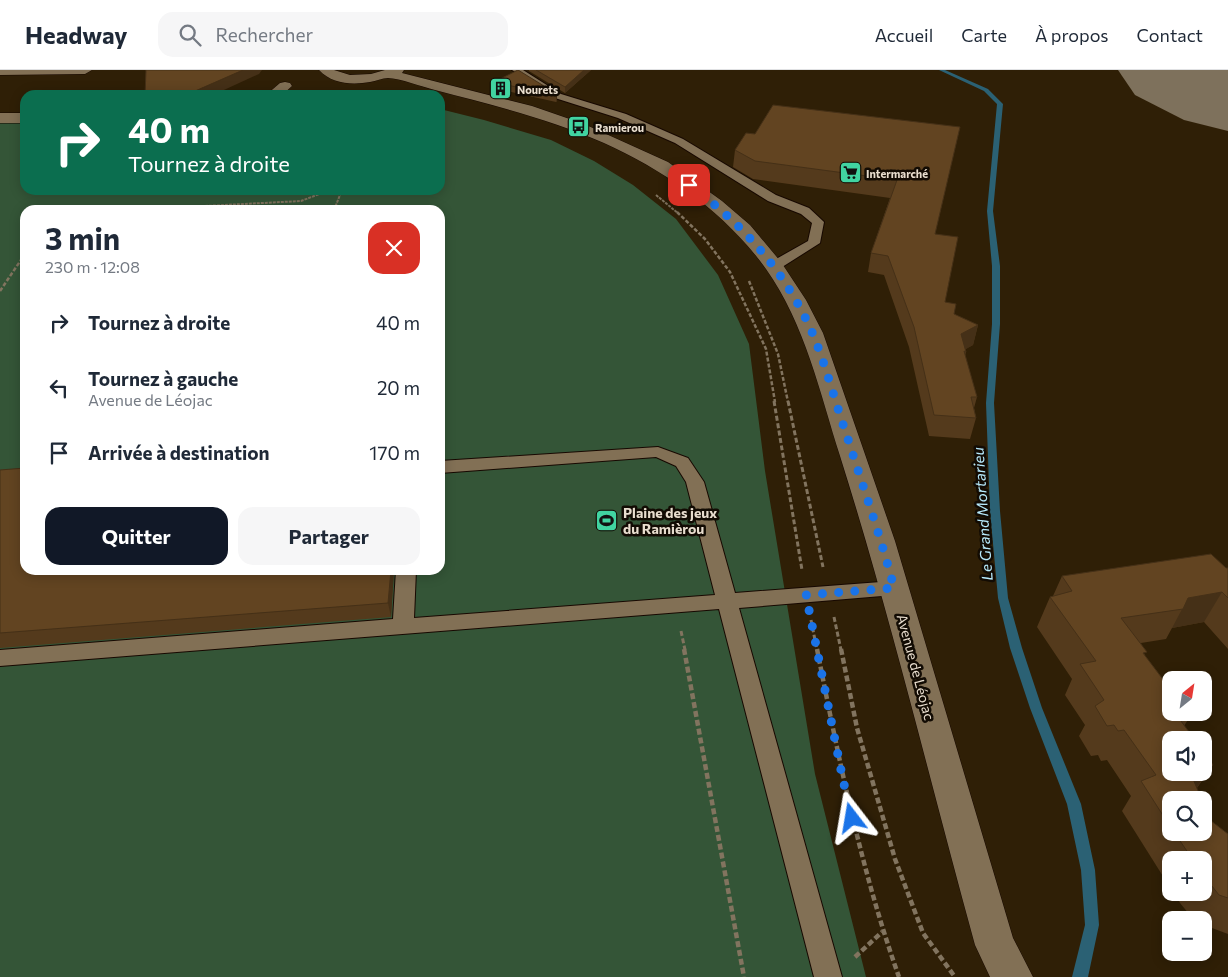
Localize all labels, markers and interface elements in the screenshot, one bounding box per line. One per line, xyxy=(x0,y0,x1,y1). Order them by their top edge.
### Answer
search box xyxy=(158,12,508,57)
text: Headway xyxy=(25,20,128,49)
icon: search xyxy=(176,21,204,49)
text: Rechercher xyxy=(216,23,313,46)
text: Accueil xyxy=(875,24,933,46)
text: Carte xyxy=(961,24,1007,46)
text: À propos xyxy=(1035,24,1109,46)
text: Contact xyxy=(1137,24,1203,46)
building icon: Nourets xyxy=(489,77,513,101)
place label: Nourets xyxy=(517,83,558,96)
text: 40 m xyxy=(128,107,210,150)
icon: right xyxy=(45,110,110,175)
bus stop icon: Ramierou xyxy=(567,115,591,139)
place label: Ramierou xyxy=(595,121,644,134)
text: Tournez à droite xyxy=(128,150,290,177)
supermarket icon: Intermarché xyxy=(838,161,862,185)
pin xyxy=(668,164,710,206)
place label: Intermarché xyxy=(866,167,928,180)
icon: arrive xyxy=(675,171,703,199)
text: 3 min xyxy=(45,219,120,256)
button: close xyxy=(368,222,420,274)
text: 230 m · 12:08 xyxy=(45,257,140,276)
icon: right xyxy=(45,309,73,337)
text: Tournez à droite xyxy=(88,311,230,334)
text: 40 m xyxy=(376,311,420,334)
text: Tournez à gauche xyxy=(88,367,238,390)
icon: left xyxy=(45,374,73,402)
text: 20 m xyxy=(377,376,420,399)
text: Avenue de Léojac xyxy=(88,390,213,409)
icon: arrive xyxy=(45,439,73,467)
text: Arrivée à destination xyxy=(88,441,270,464)
text: 170 m xyxy=(369,441,420,464)
water label: Le Grand Mortarieu xyxy=(968,446,996,581)
place label: Plaine des jeux du Ramièrou xyxy=(623,504,717,537)
button: Quitter xyxy=(45,507,228,565)
button: Partager xyxy=(238,507,420,565)
sports icon: Plaine des jeux du Ramièrou xyxy=(595,508,619,532)
street label: Avenue de Léojac xyxy=(894,612,938,722)
north arrow xyxy=(1162,671,1212,721)
map controls xyxy=(1162,671,1212,961)
button: sound xyxy=(1162,731,1212,781)
position arrow xyxy=(825,791,877,843)
button: search xyxy=(1162,791,1212,841)
button: + xyxy=(1162,851,1212,901)
button: − xyxy=(1162,911,1212,961)

